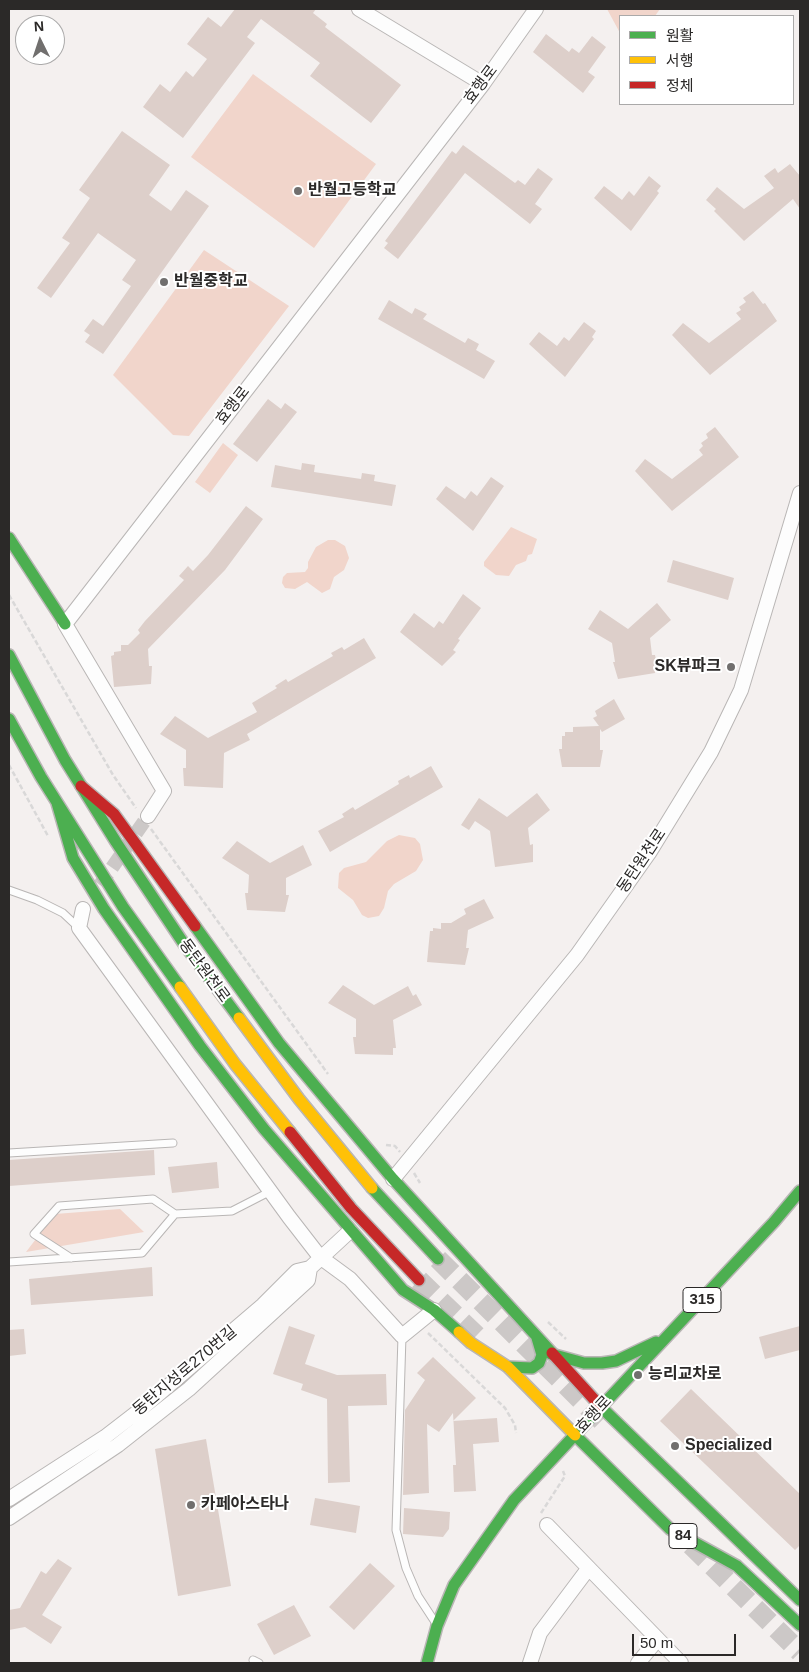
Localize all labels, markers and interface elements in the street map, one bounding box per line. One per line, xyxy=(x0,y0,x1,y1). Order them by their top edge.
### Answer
north arrow xyxy=(15,15,65,65)
legend xyxy=(619,15,794,105)
text: N xyxy=(33,18,45,34)
text: 원활 xyxy=(666,27,694,44)
text: 서행 xyxy=(666,52,694,69)
street label: 효행로 xyxy=(460,62,502,108)
text: 정체 xyxy=(666,77,694,94)
place label: 반월고등학교 xyxy=(308,181,396,201)
marker: 반월고등학교 xyxy=(292,185,304,197)
place label: 반월중학교 xyxy=(174,272,248,292)
marker: 반월중학교 xyxy=(158,276,170,288)
street label: 효행로 xyxy=(212,383,254,429)
place label: SK뷰파크 xyxy=(655,657,721,677)
marker: SK뷰파크 xyxy=(725,661,737,673)
street label: 동탄원천로 xyxy=(613,825,671,897)
street label: 동탄원천로 xyxy=(175,936,233,1006)
road number: 315 xyxy=(683,1288,721,1312)
street label: 동탄지성로270번길 xyxy=(129,1322,241,1420)
place label: 능리교차로 xyxy=(648,1365,722,1385)
marker: 능리교차로 xyxy=(632,1369,644,1381)
street label: 효행로 xyxy=(572,1392,616,1438)
place label: Specialized xyxy=(685,1436,772,1456)
marker: Specialized xyxy=(669,1440,681,1452)
place label: 카페아스타나 xyxy=(201,1495,289,1515)
marker: 카페아스타나 xyxy=(185,1499,197,1511)
road number: 84 xyxy=(669,1524,697,1548)
scale bar xyxy=(634,1624,738,1656)
text: 50 m xyxy=(640,1634,673,1651)

